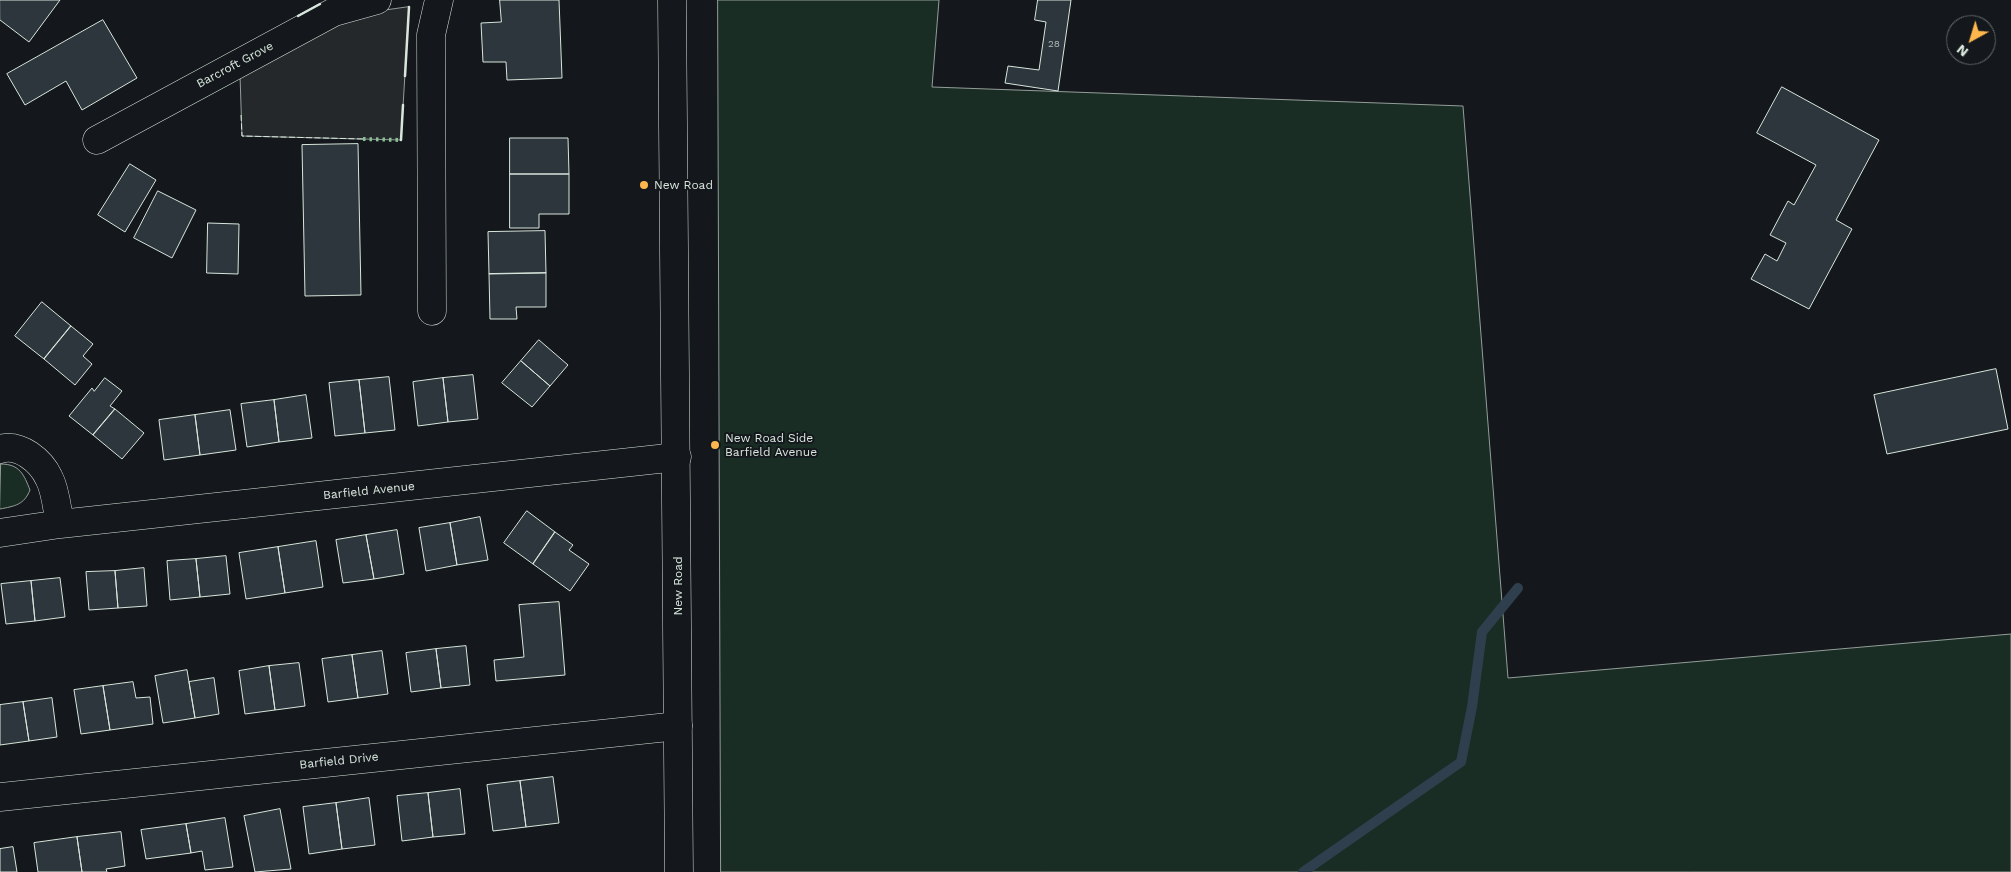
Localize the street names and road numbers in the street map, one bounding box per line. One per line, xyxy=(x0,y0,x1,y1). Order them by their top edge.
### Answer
street label: Barcroft Grove xyxy=(194,39,276,91)
street label: Barfield Avenue xyxy=(322,479,416,503)
street label: New Road xyxy=(671,557,685,615)
street label: Barfield Drive xyxy=(299,750,379,772)

